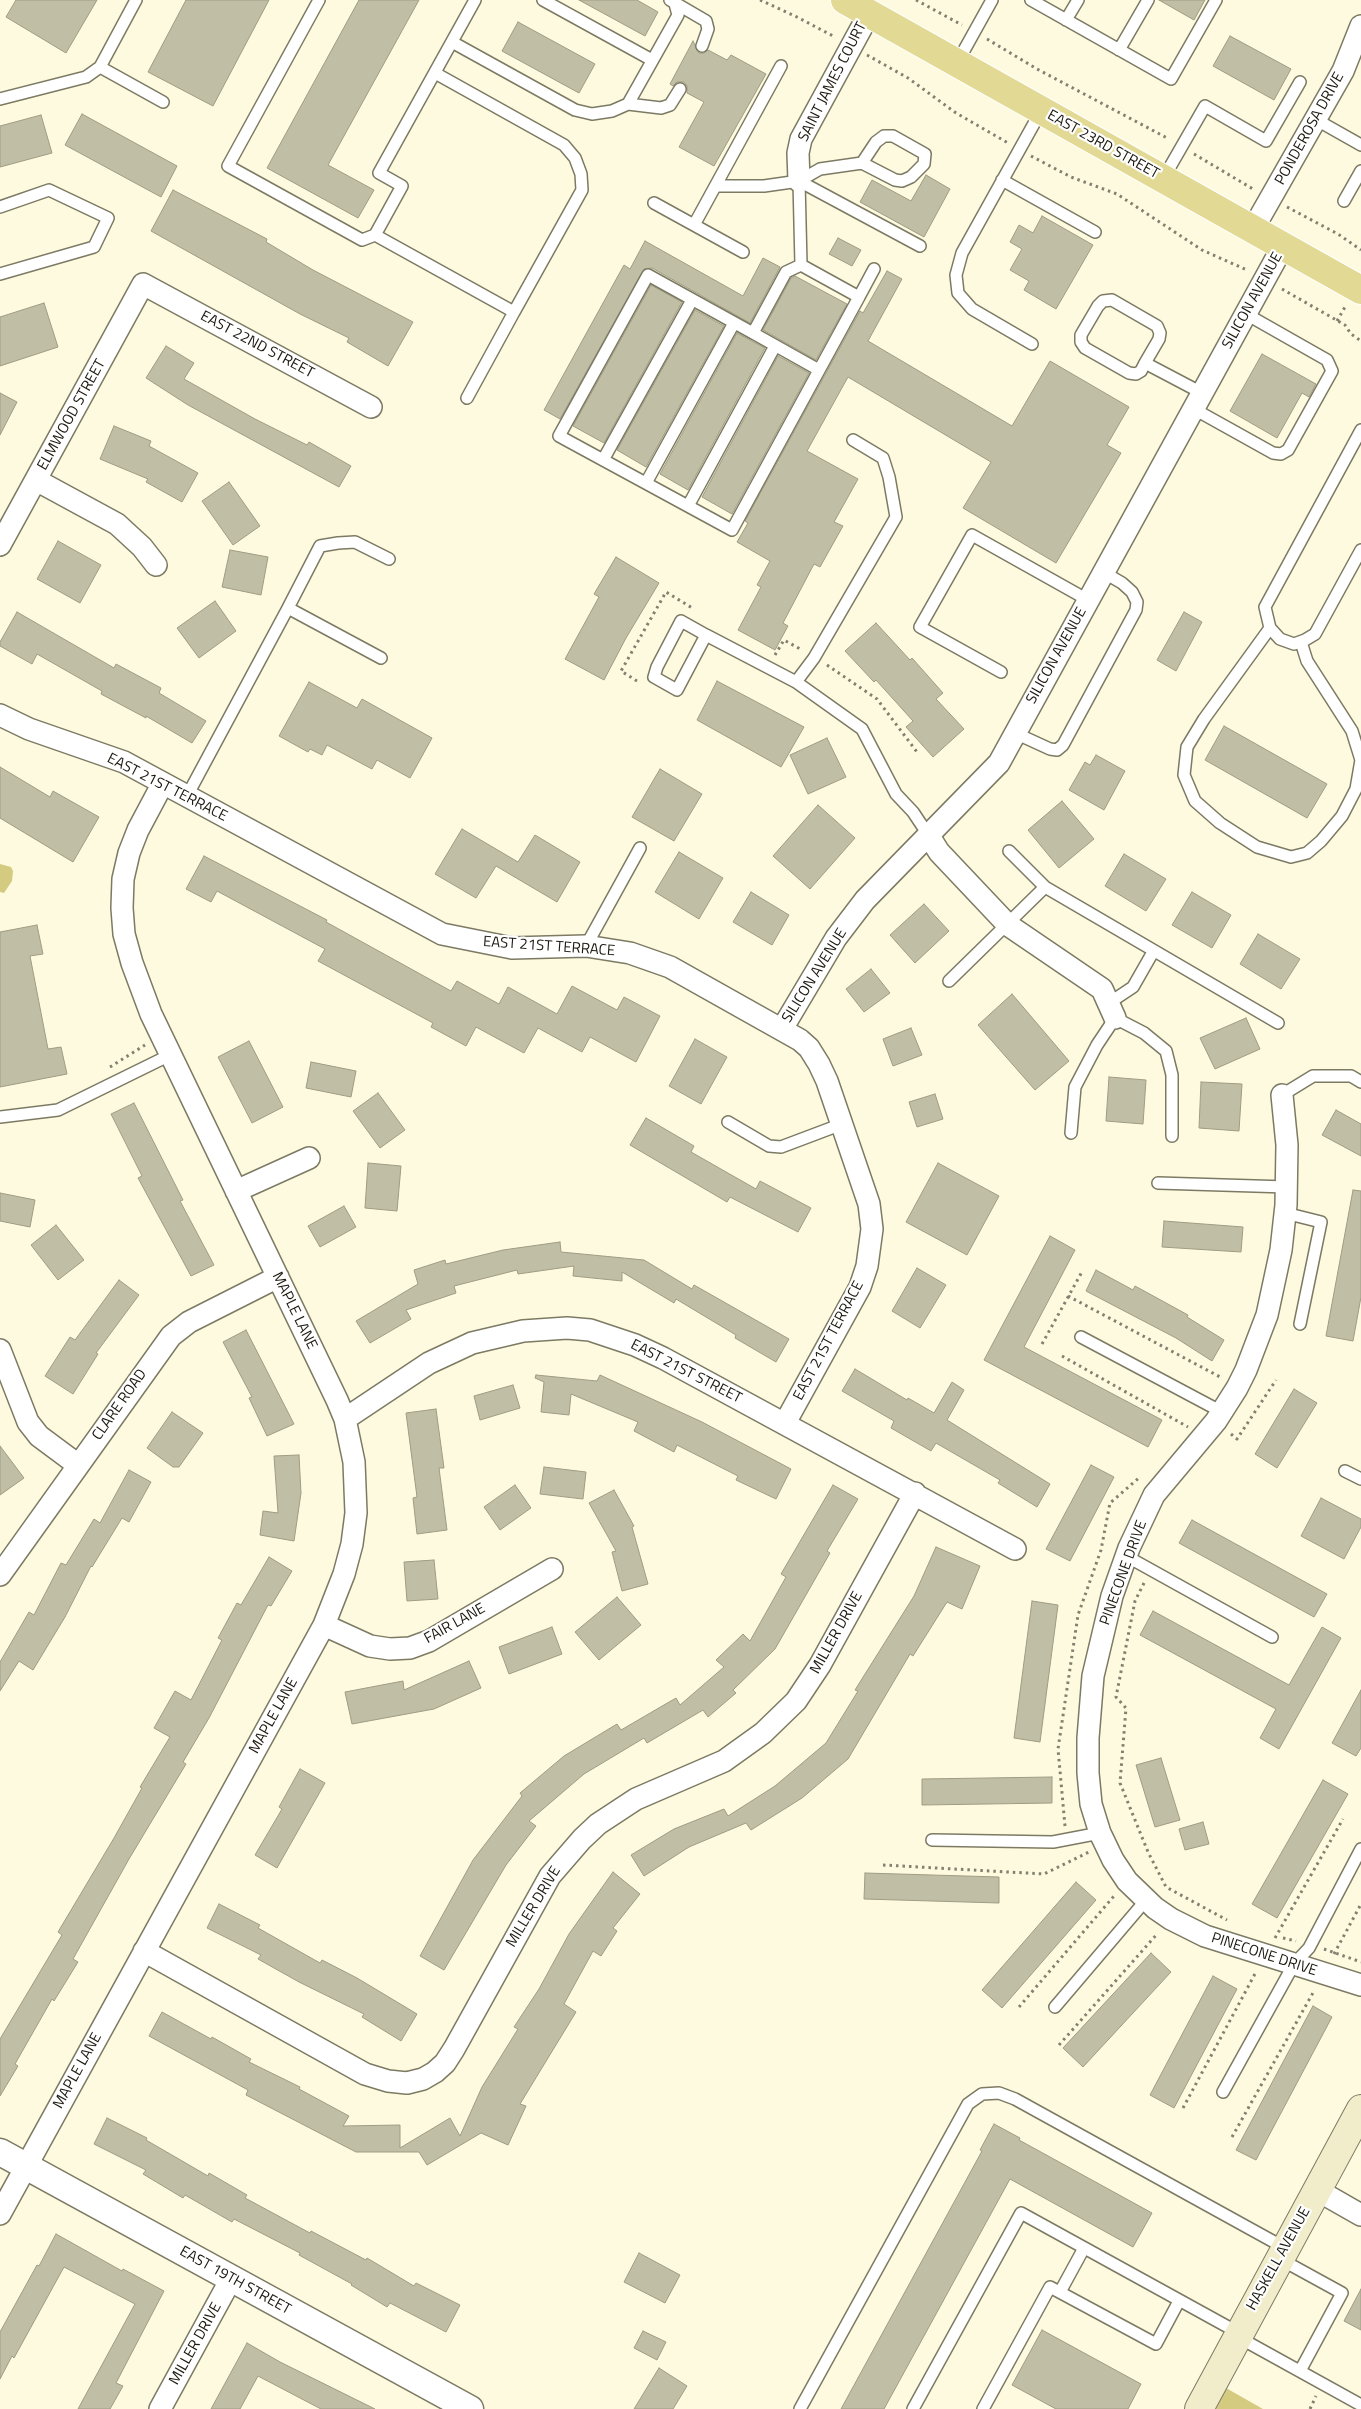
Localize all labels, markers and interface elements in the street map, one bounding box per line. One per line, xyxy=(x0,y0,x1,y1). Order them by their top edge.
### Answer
street label: SAINT JAMES COURT xyxy=(795,19,871,145)
street label: PONDEROSA DRIVE xyxy=(1272,70,1348,188)
street label: EAST 23RD STREET xyxy=(1044,107,1162,183)
street label: SILICON AVENUE xyxy=(1219,250,1287,352)
street label: EAST 22ND STREET xyxy=(197,307,317,383)
street label: ELMWOOD STREET xyxy=(34,356,110,474)
street label: SILICON AVENUE xyxy=(1023,605,1091,707)
street label: EAST 21ST TERRACE xyxy=(104,750,230,826)
street label: SILICON AVENUE xyxy=(779,926,851,1026)
street label: EAST 21ST TERRACE xyxy=(482,933,616,961)
street label: MAPLE LANE xyxy=(268,1269,320,1353)
street label: EAST 21ST TERRACE xyxy=(790,1278,868,1404)
street label: EAST 21ST STREET xyxy=(627,1336,745,1408)
street label: CLARE ROAD xyxy=(89,1366,151,1444)
street label: PINECONE DRIVE xyxy=(1097,1518,1151,1628)
street label: MILLER DRIVE xyxy=(807,1589,867,1677)
street label: FAIR LANE xyxy=(421,1600,489,1648)
street label: MAPLE LANE xyxy=(246,1675,302,1757)
street label: MILLER DRIVE xyxy=(503,1863,565,1951)
street label: PINECONE DRIVE xyxy=(1209,1929,1319,1981)
street label: MAPLE LANE xyxy=(50,2030,106,2112)
street label: HASKELL AVENUE xyxy=(1243,2204,1315,2314)
street label: EAST 19TH STREET xyxy=(176,2243,294,2319)
street label: MILLER DRIVE xyxy=(166,2300,226,2388)

